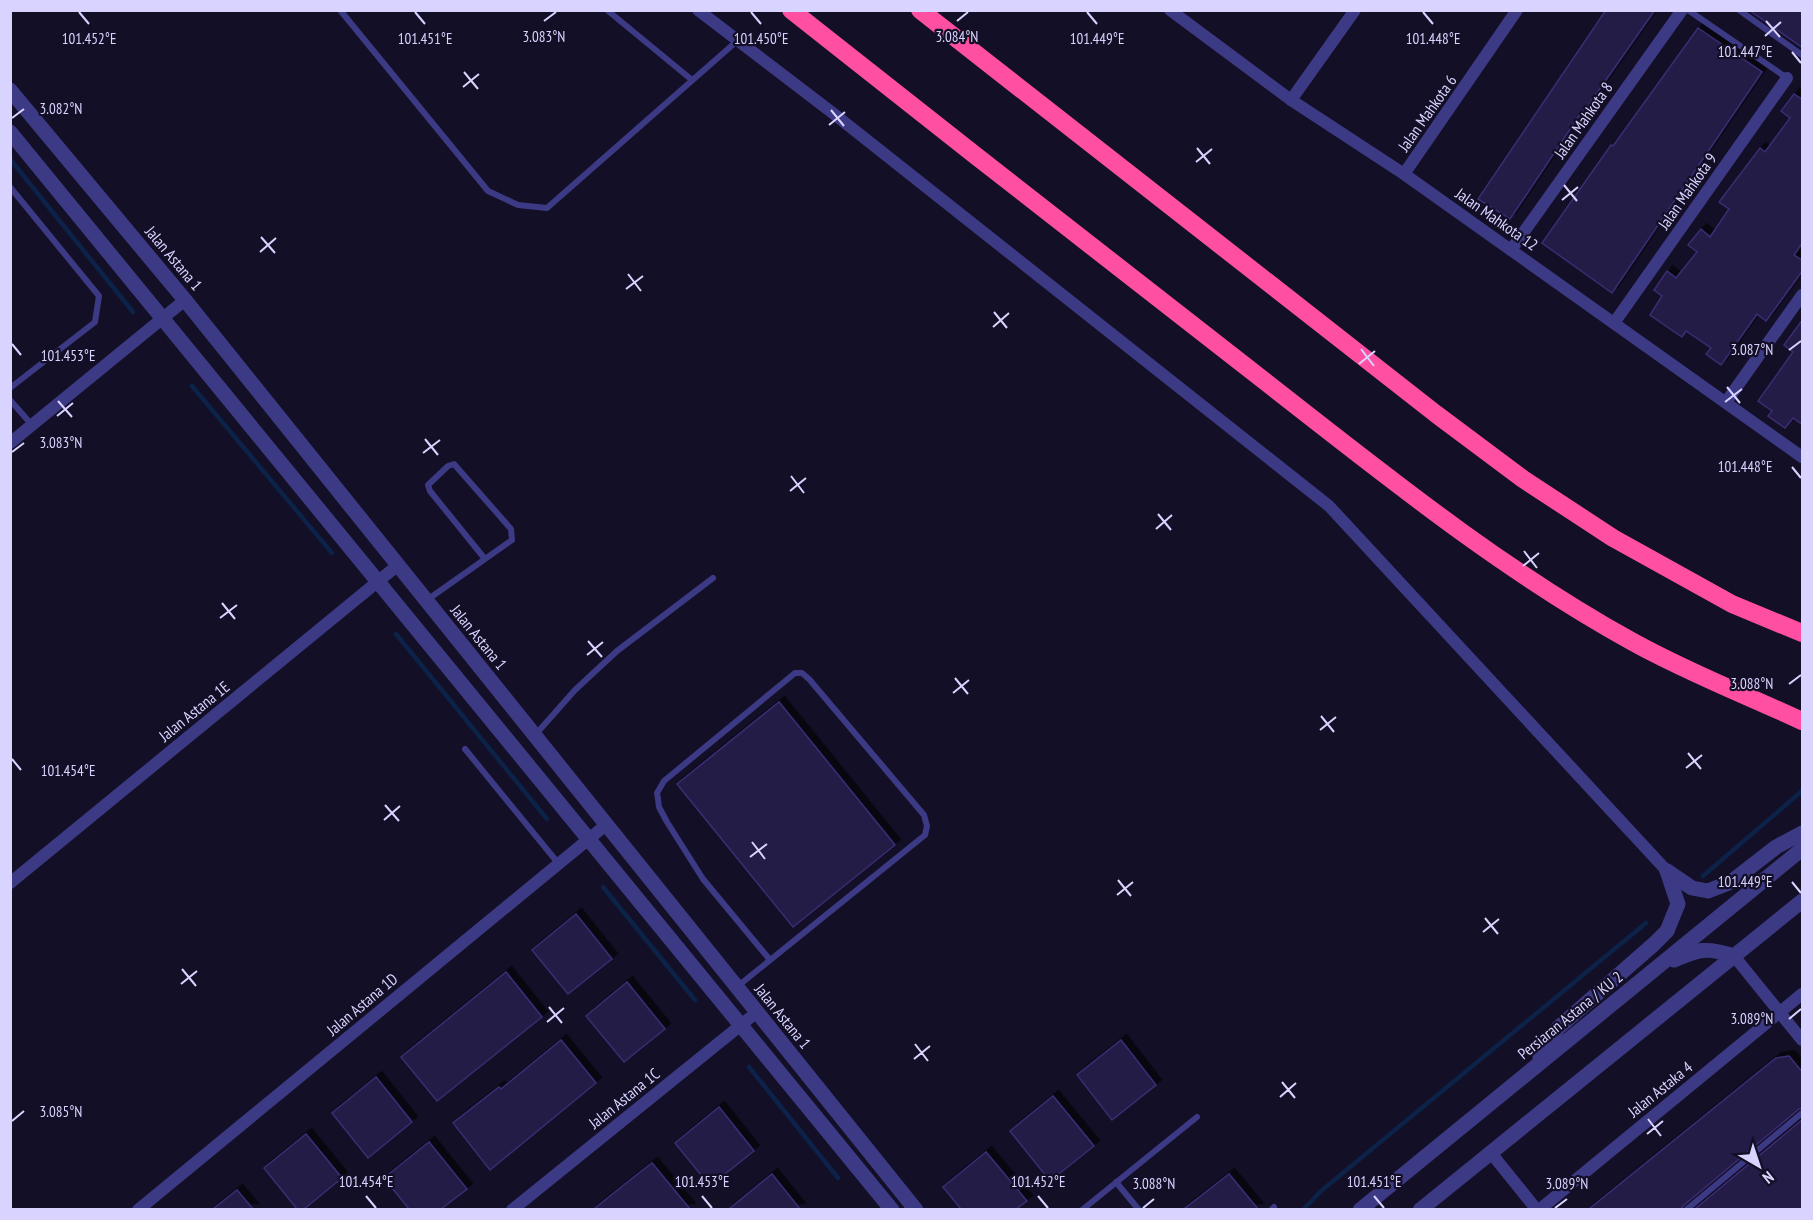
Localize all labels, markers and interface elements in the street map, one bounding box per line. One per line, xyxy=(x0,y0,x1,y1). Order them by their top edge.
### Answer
text: 3.083°N xyxy=(523,27,565,46)
text: 3.084°N xyxy=(936,27,978,46)
text: 101.452°E xyxy=(62,29,116,48)
text: 101.451°E xyxy=(398,29,452,48)
text: 101.450°E xyxy=(734,29,788,48)
text: 101.449°E xyxy=(1070,29,1124,48)
text: 101.448°E xyxy=(1406,29,1460,48)
text: 101.447°E xyxy=(1718,42,1772,61)
street label: Jalan Mahkota 6 xyxy=(1393,71,1461,156)
street label: Jalan Mahkota 8 xyxy=(1549,78,1617,163)
text: 3.082°N xyxy=(40,99,82,118)
street label: Jalan Mahkota 9 xyxy=(1653,149,1721,234)
street label: Jalan Mahkota 12 xyxy=(1451,183,1542,255)
street label: Jalan Astana 1 xyxy=(141,221,207,294)
text: 3.087°N xyxy=(1731,340,1773,359)
text: 101.453°E xyxy=(41,346,95,365)
text: 3.083°N xyxy=(40,433,82,452)
text: 101.448°E xyxy=(1718,457,1772,476)
street label: Jalan Astana 1 xyxy=(446,600,511,674)
text: 3.088°N xyxy=(1731,674,1773,693)
street label: Jalan Astana 1E xyxy=(154,676,233,746)
text: 101.454°E xyxy=(41,761,95,780)
text: 101.449°E xyxy=(1718,872,1772,891)
street label: Persiaran Astana / KU 2 xyxy=(1513,967,1627,1063)
street label: Jalan Astana 1D xyxy=(322,969,402,1040)
street label: Jalan Astana 1 xyxy=(750,979,815,1053)
text: 3.089°N xyxy=(1731,1009,1773,1028)
street label: Jalan Astaka 4 xyxy=(1623,1057,1696,1122)
street label: Jalan Astana 1C xyxy=(584,1063,664,1133)
text: 3.085°N xyxy=(40,1102,82,1121)
north arrow xyxy=(1729,1136,1789,1196)
text: N xyxy=(1759,1167,1778,1188)
text: 101.454°E xyxy=(339,1172,393,1191)
text: 101.453°E xyxy=(675,1172,729,1191)
text: 101.452°E xyxy=(1011,1172,1065,1191)
text: 101.451°E xyxy=(1347,1172,1401,1191)
text: 3.088°N xyxy=(1133,1174,1175,1193)
text: 3.089°N xyxy=(1546,1174,1588,1193)

